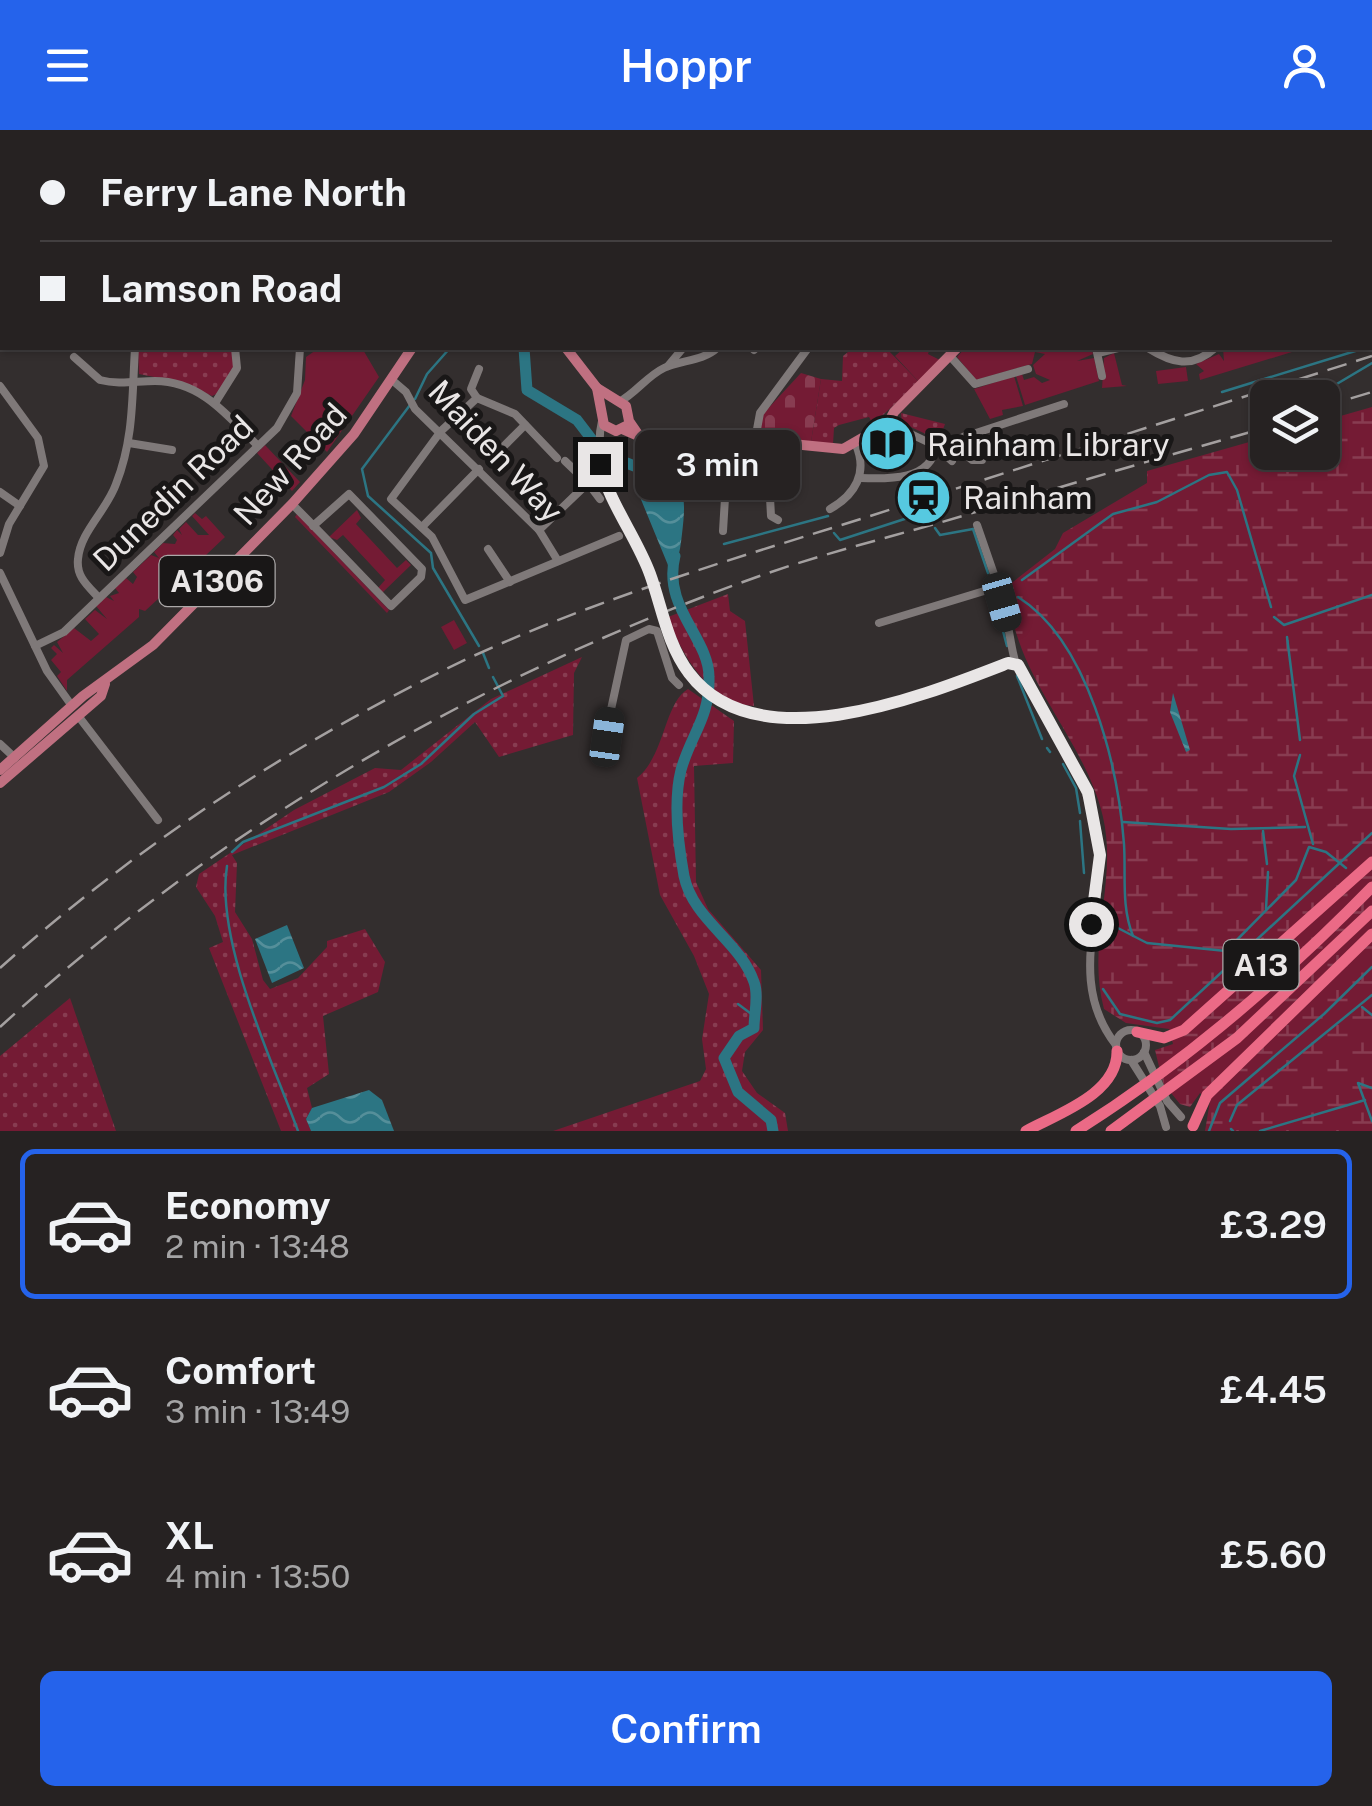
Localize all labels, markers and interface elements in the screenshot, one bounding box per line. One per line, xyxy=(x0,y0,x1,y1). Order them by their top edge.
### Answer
icon: menu xyxy=(40,38,95,93)
icon: person xyxy=(1277,38,1332,93)
text: Hoppr xyxy=(620,39,752,92)
text: Ferry Lane North xyxy=(100,170,407,215)
text: Lamson Road xyxy=(100,266,342,311)
street label: Maiden Way xyxy=(421,373,571,529)
map controls xyxy=(1250,380,1340,470)
button: layers xyxy=(1250,380,1340,470)
street label: New Road xyxy=(226,396,354,532)
street label: Dunedin Road xyxy=(86,408,260,578)
library icon: Rainham Library xyxy=(858,414,918,474)
place label: Rainham Library xyxy=(927,426,1170,463)
callout: 3 min xyxy=(635,429,800,499)
route end xyxy=(578,442,623,487)
text: 3 min xyxy=(676,446,759,483)
station icon: Rainham xyxy=(894,467,954,527)
place label: Rainham xyxy=(963,479,1092,516)
road number: A1306 xyxy=(160,556,274,606)
car xyxy=(979,569,1025,635)
car xyxy=(588,705,626,769)
route start xyxy=(1069,902,1114,947)
road number: A13 xyxy=(1224,940,1298,990)
icon: car xyxy=(45,1179,135,1269)
text: Economy xyxy=(165,1183,331,1228)
text: £3.29 xyxy=(1220,1202,1327,1247)
text: 2 min · 13:48 xyxy=(165,1228,350,1265)
icon: car xyxy=(45,1344,135,1434)
text: Comfort xyxy=(165,1348,316,1393)
text: £4.45 xyxy=(1220,1367,1327,1412)
text: 3 min · 13:49 xyxy=(165,1393,350,1430)
icon: car xyxy=(45,1509,135,1599)
text: XL xyxy=(165,1513,214,1558)
text: £5.60 xyxy=(1220,1532,1327,1577)
text: 4 min · 13:50 xyxy=(165,1558,350,1595)
button: Confirm xyxy=(40,1671,1332,1786)

